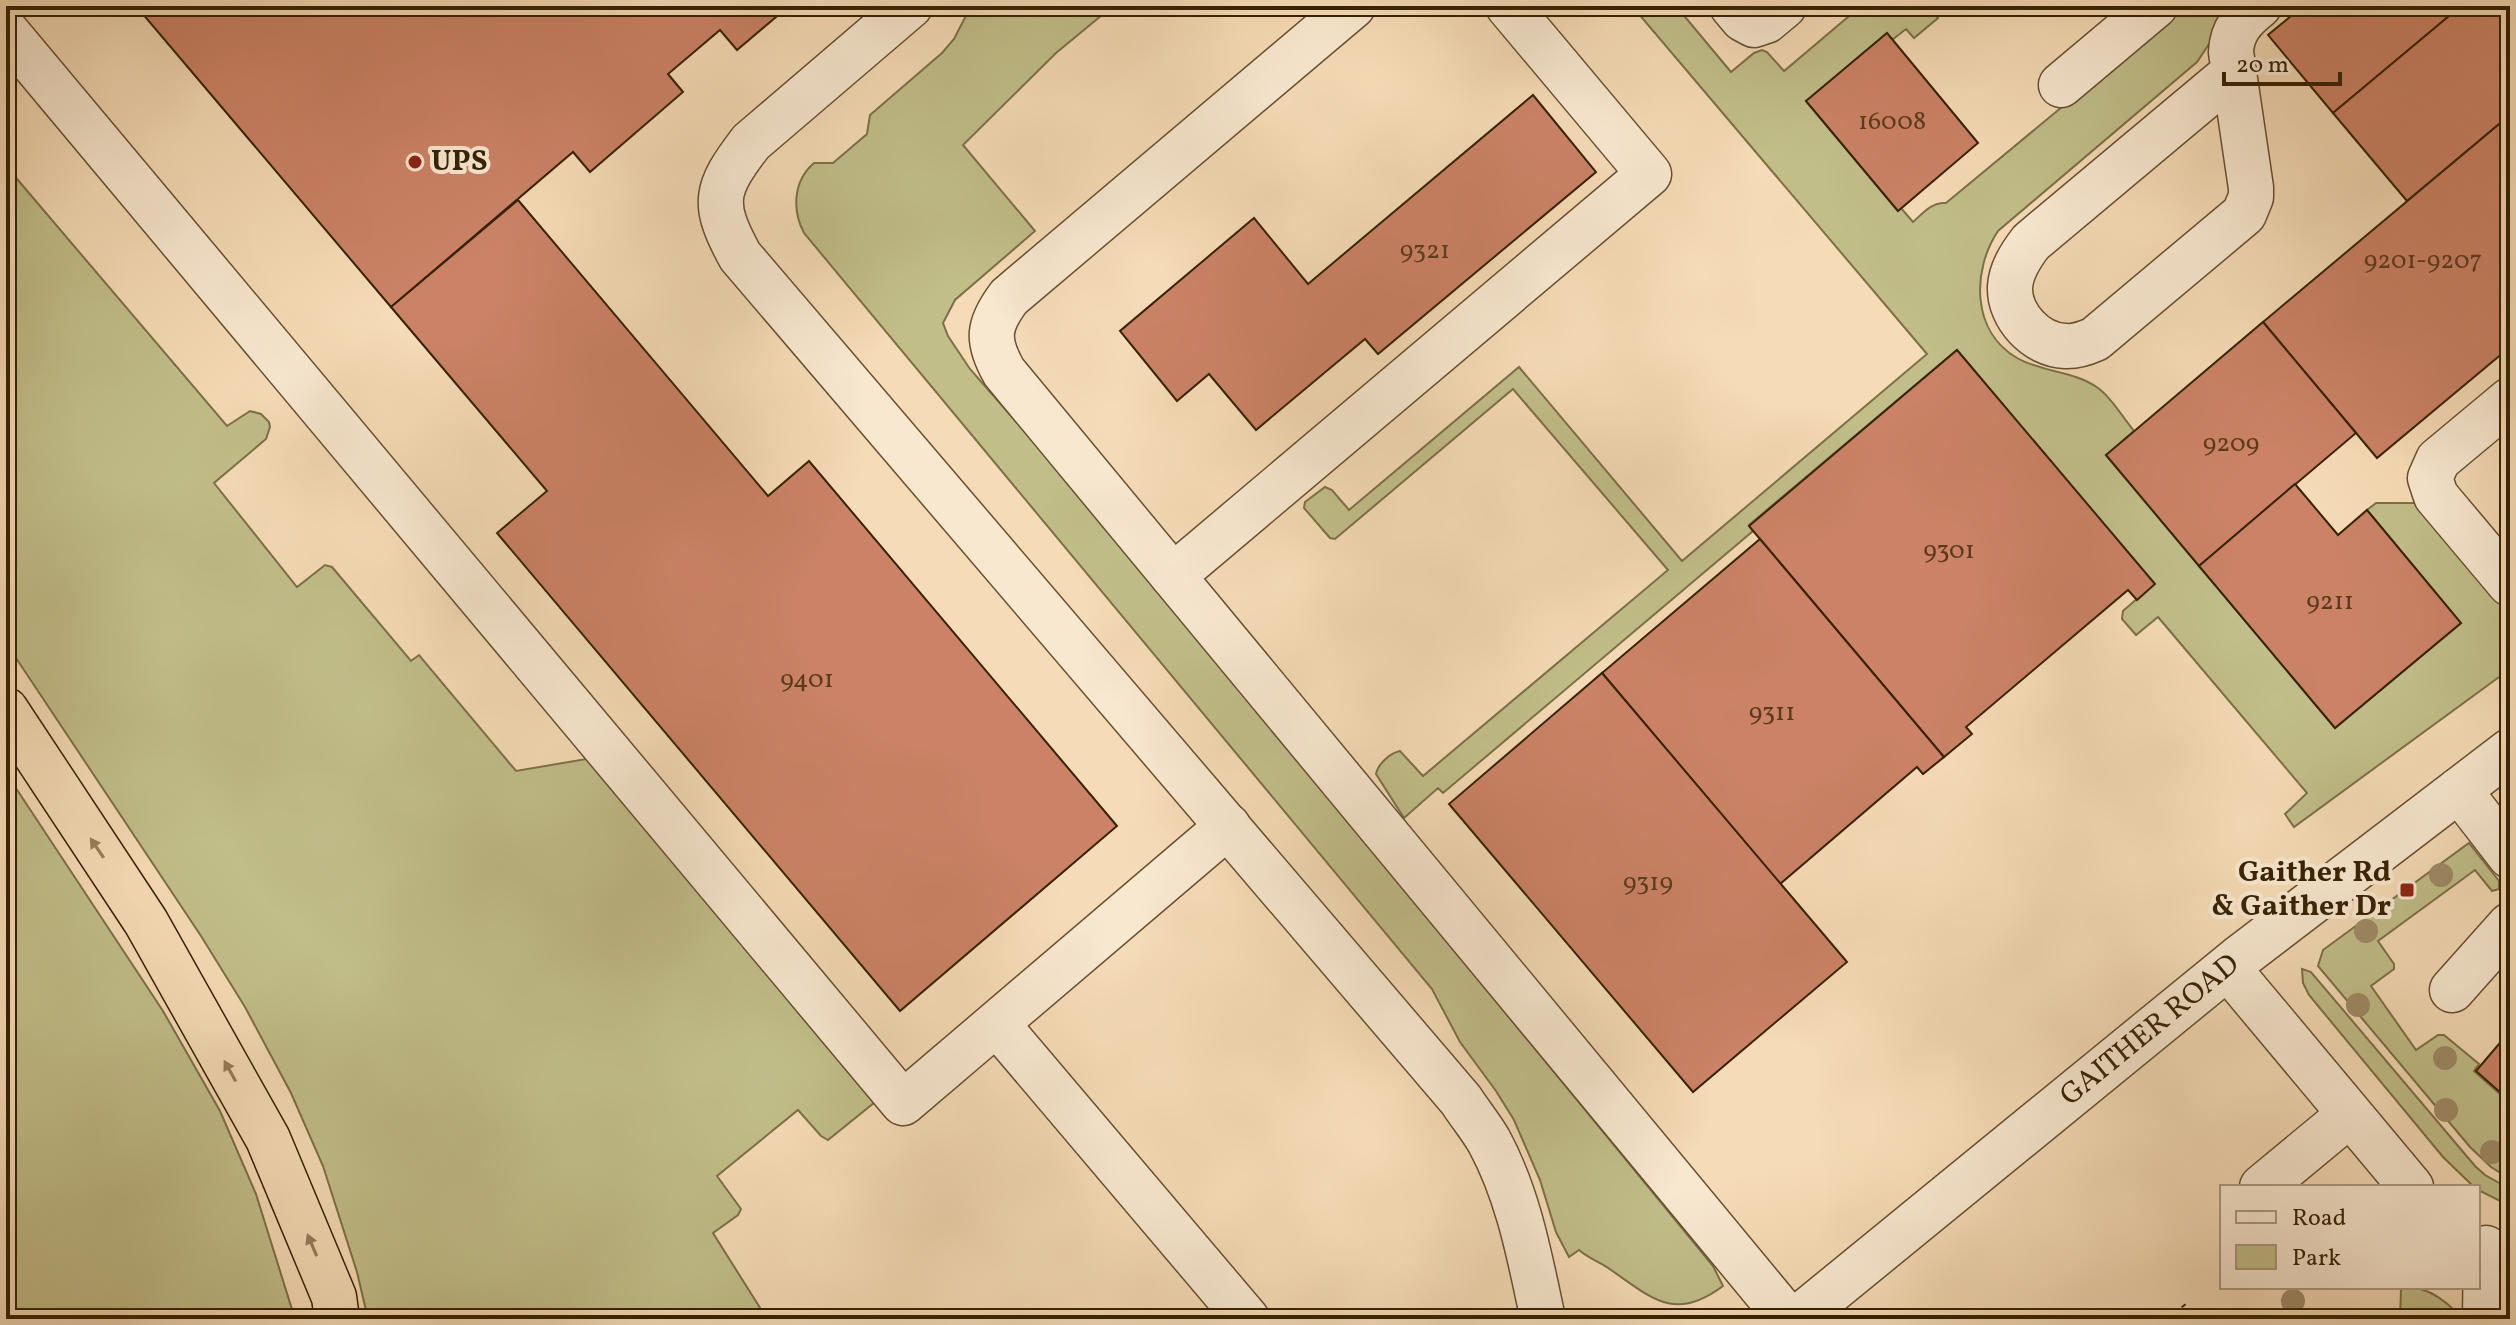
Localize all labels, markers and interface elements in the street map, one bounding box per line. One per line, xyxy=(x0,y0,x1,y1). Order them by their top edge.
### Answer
scale bar xyxy=(2224,36,2340,86)
text: 20 m xyxy=(2236,49,2289,83)
house number: 16008 xyxy=(1858,104,1926,140)
place label: UPS xyxy=(431,141,488,183)
marker: UPS xyxy=(406,153,424,171)
house number: 9321 xyxy=(1400,233,1450,269)
house number: 9201-9207 xyxy=(2364,243,2482,279)
house number: 9209 xyxy=(2203,426,2259,462)
house number: 9301 xyxy=(1923,533,1975,569)
house number: 9211 xyxy=(2306,584,2354,620)
house number: 9401 xyxy=(780,662,834,698)
house number: 9311 xyxy=(1749,695,1795,731)
one-way arrow xyxy=(91,837,105,859)
place label: Gaither Rd & Gaither Dr xyxy=(2211,852,2391,928)
house number: 9319 xyxy=(1623,865,1673,901)
marker: Gaither Rd & Gaither Dr xyxy=(2398,881,2416,899)
street label: GAITHER ROAD xyxy=(2051,944,2249,1117)
one-way arrow xyxy=(223,1060,237,1083)
legend xyxy=(2220,1185,2480,1289)
text: Road xyxy=(2292,1202,2346,1236)
one-way arrow xyxy=(306,1234,319,1257)
text: Park xyxy=(2292,1242,2341,1276)

